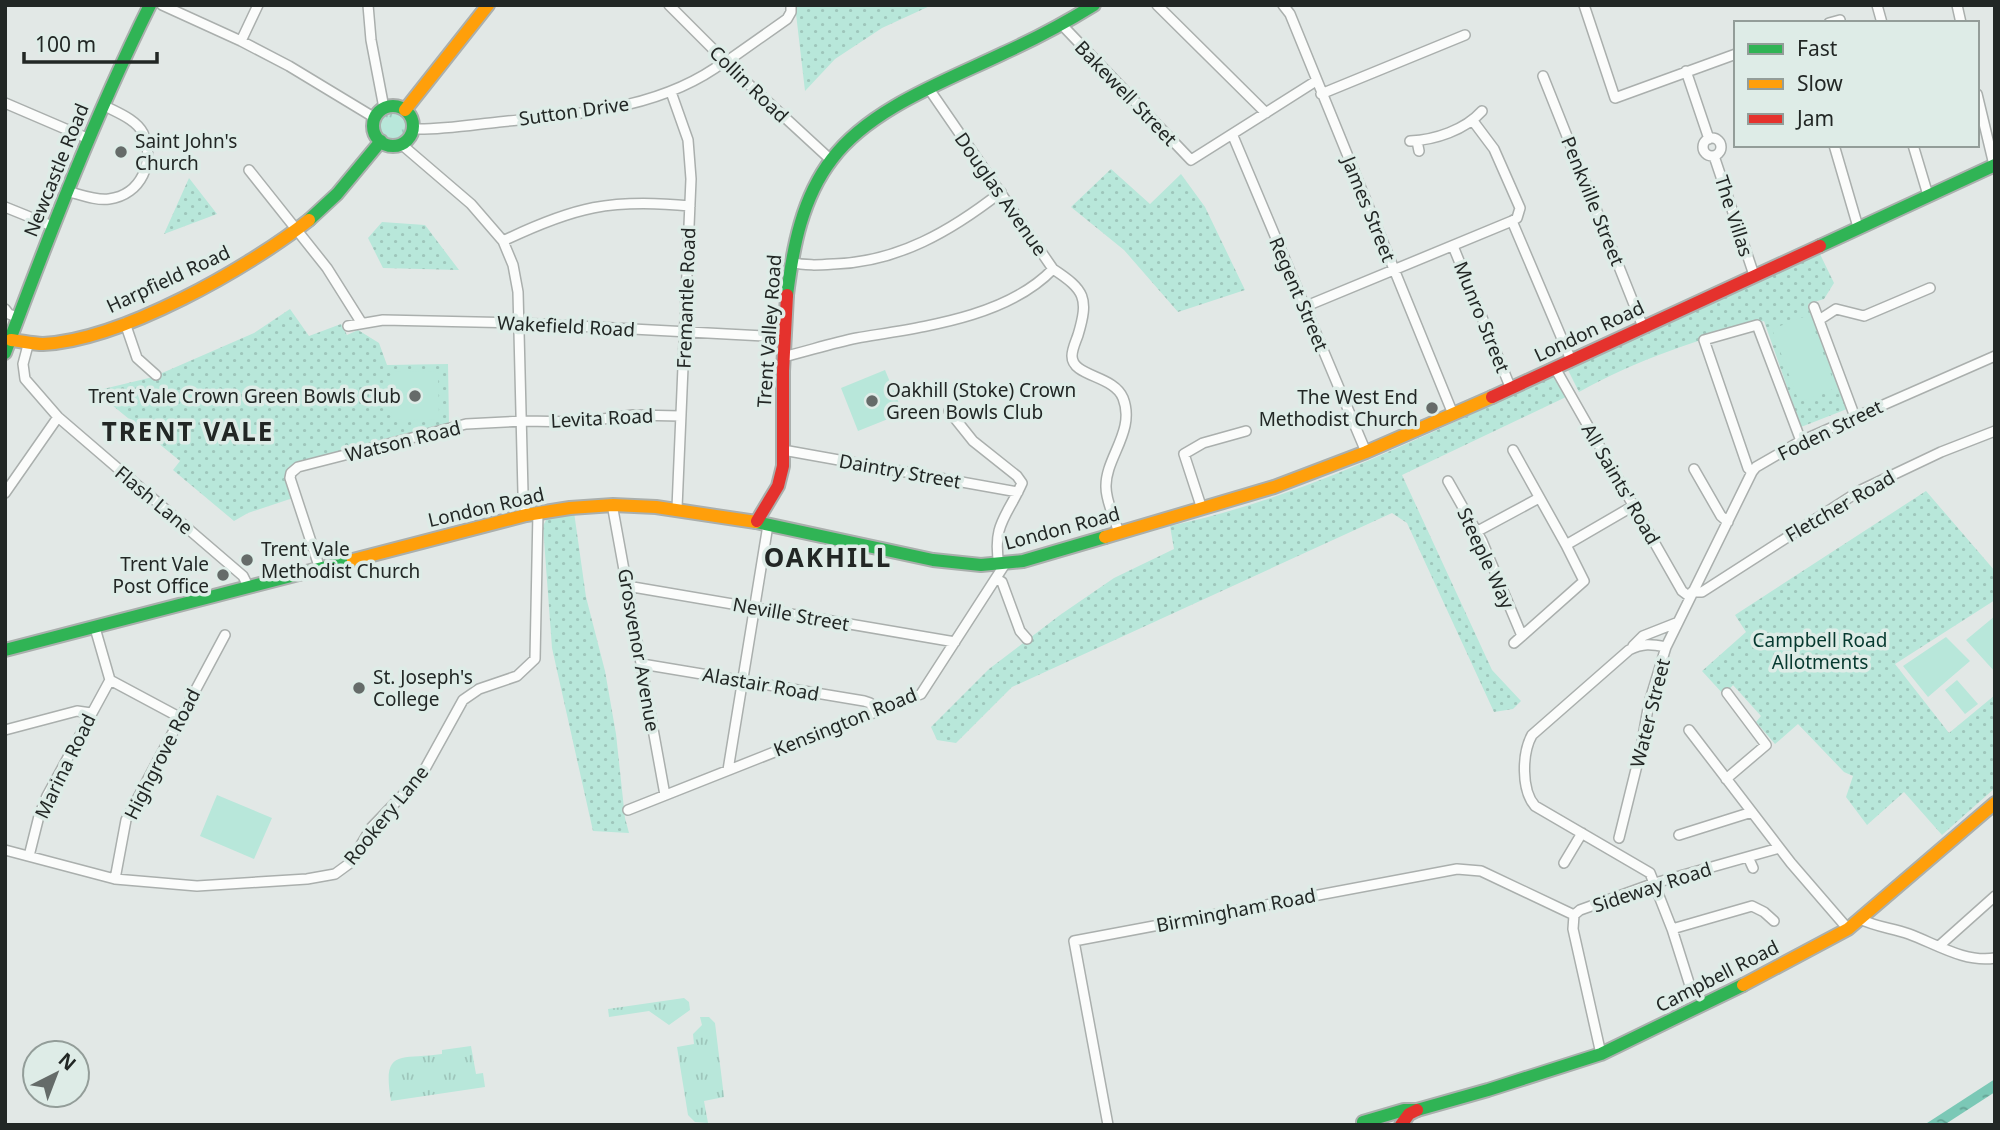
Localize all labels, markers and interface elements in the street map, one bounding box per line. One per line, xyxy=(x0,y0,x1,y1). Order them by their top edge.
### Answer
scale bar xyxy=(24,21,158,65)
legend xyxy=(1734,21,1979,147)
text: 100 m xyxy=(35,30,96,58)
text: Fast xyxy=(1797,34,1838,62)
street label: Bakewell Street xyxy=(1069,35,1183,151)
street label: Collin Road xyxy=(704,40,794,128)
text: Slow xyxy=(1797,69,1843,97)
street label: Sutton Drive xyxy=(517,90,631,132)
street label: Newcastle Road xyxy=(17,99,95,241)
text: Jam xyxy=(1795,104,1834,132)
street label: Douglas Avenue xyxy=(949,127,1053,261)
place label: Saint John's Church xyxy=(135,128,237,176)
street label: Penkville Street xyxy=(1555,133,1631,270)
marker: Saint John's Church xyxy=(113,144,129,160)
street label: James Street xyxy=(1335,151,1402,266)
street label: The Villas xyxy=(1709,172,1759,260)
street label: Fremantle Road xyxy=(671,227,701,369)
street label: Regent Street xyxy=(1263,233,1335,355)
street label: Harpfield Road xyxy=(102,239,234,319)
street label: Trent Valley Road xyxy=(751,254,787,408)
street label: Munro Street xyxy=(1448,258,1516,377)
street label: London Road xyxy=(1530,294,1648,368)
street label: Wakefield Road xyxy=(496,309,636,343)
place label: Oakhill (Stoke) Crown Green Bowls Club xyxy=(886,377,1076,425)
place label: Trent Vale Crown Green Bowls Club xyxy=(88,383,401,409)
place label: The West End Methodist Church xyxy=(1259,384,1418,432)
marker: Trent Vale Crown Green Bowls Club xyxy=(407,388,423,404)
marker: Oakhill (Stoke) Crown Green Bowls Club xyxy=(864,393,880,409)
street label: Foden Street xyxy=(1773,393,1887,467)
marker: The West End Methodist Church xyxy=(1424,400,1440,416)
street label: Levita Road xyxy=(550,402,654,434)
district label: TRENT VALE xyxy=(102,413,274,449)
street label: Watson Road xyxy=(343,414,463,468)
street label: All Saints' Road xyxy=(1576,419,1666,549)
street label: Daintry Street xyxy=(837,447,963,495)
street label: Flash Lane xyxy=(110,460,198,540)
street label: Fletcher Road xyxy=(1781,464,1899,548)
street label: London Road xyxy=(425,481,547,533)
street label: London Road xyxy=(1001,500,1123,556)
street label: Steeple Way xyxy=(1451,503,1521,613)
place label: Trent Vale Methodist Church xyxy=(261,536,420,584)
district label: OAKHILL xyxy=(764,539,892,575)
place label: Trent Vale Post Office xyxy=(112,551,209,599)
marker: Trent Vale Methodist Church xyxy=(239,552,255,568)
street label: Grosvenor Avenue xyxy=(612,566,666,734)
marker: Trent Vale Post Office xyxy=(215,567,231,583)
street label: Neville Street xyxy=(731,591,851,637)
park label: Campbell Road Allotments xyxy=(1753,627,1887,675)
street label: Water Street xyxy=(1624,656,1676,770)
street label: Alastair Road xyxy=(701,661,821,707)
place label: St. Joseph's College xyxy=(373,664,473,712)
marker: St. Joseph's College xyxy=(351,680,367,696)
street label: Kensington Road xyxy=(770,681,920,763)
street label: Highgrove Road xyxy=(118,684,206,824)
street label: Marina Road xyxy=(28,709,102,823)
street label: Rookery Lane xyxy=(338,760,434,870)
street label: Sideway Road xyxy=(1589,856,1715,918)
street label: Birmingham Road xyxy=(1154,882,1318,938)
street label: Campbell Road xyxy=(1651,934,1783,1018)
north arrow xyxy=(21,1039,91,1109)
text: N xyxy=(53,1047,82,1076)

